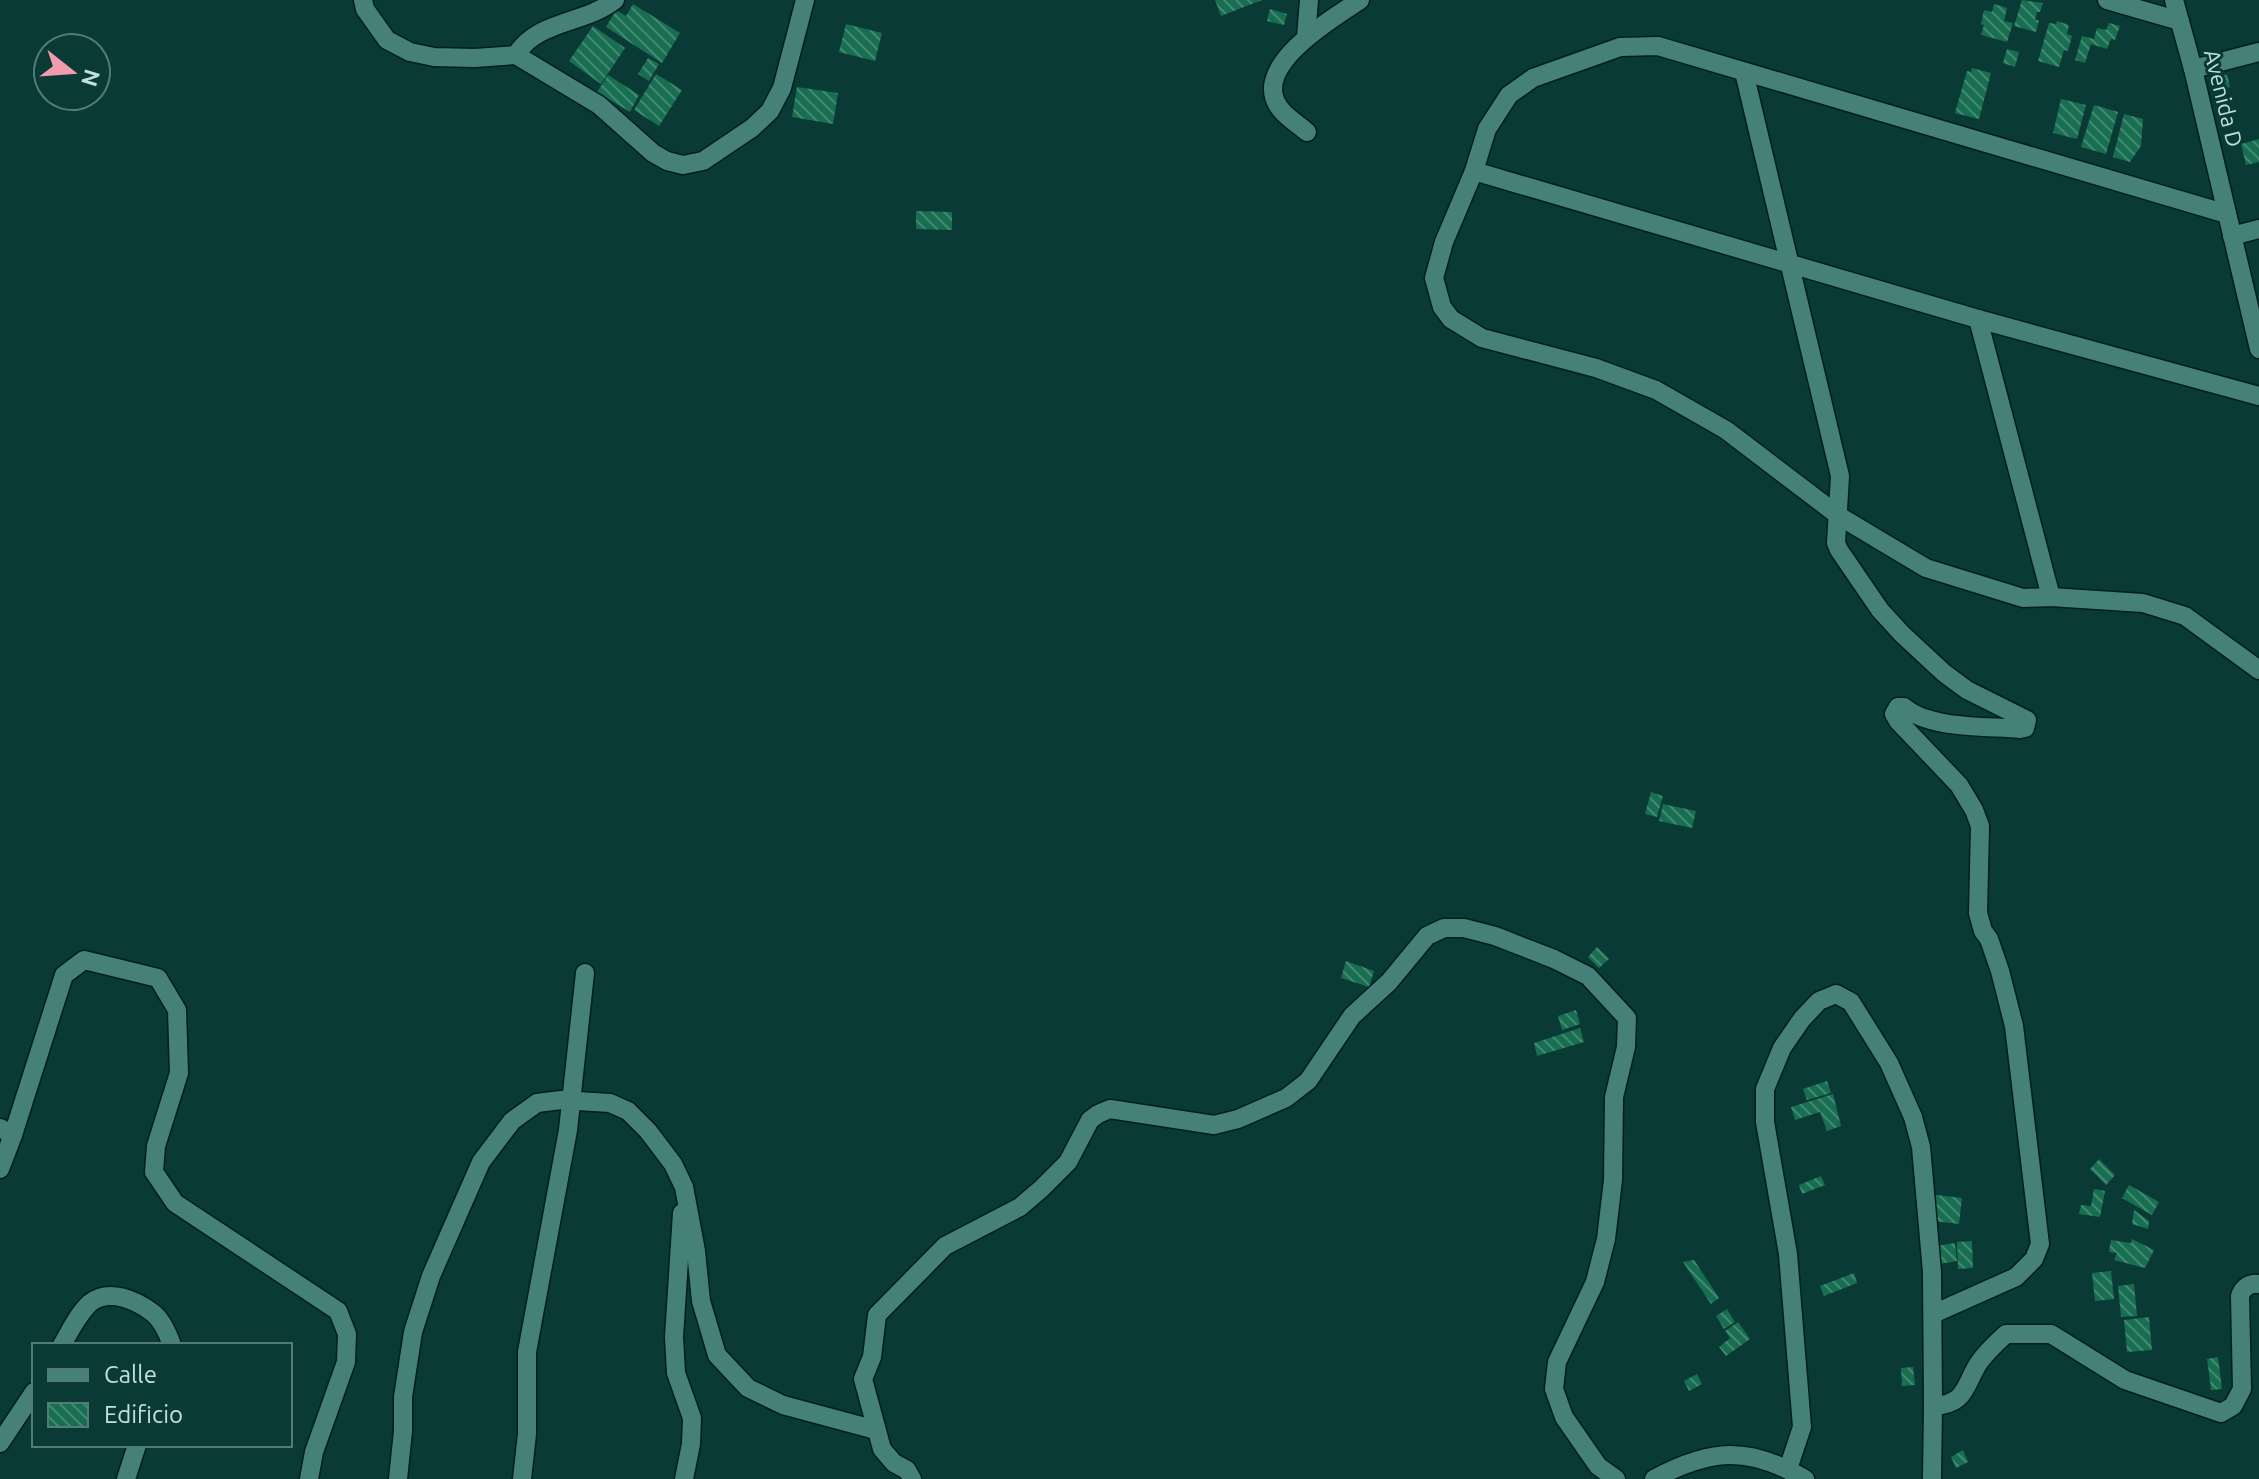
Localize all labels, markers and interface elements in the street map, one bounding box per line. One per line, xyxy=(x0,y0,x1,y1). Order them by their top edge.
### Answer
north arrow xyxy=(32,32,112,112)
street label: Avenida D xyxy=(2200,47,2248,149)
text: N xyxy=(77,66,106,90)
legend xyxy=(32,1343,292,1447)
text: Calle xyxy=(104,1361,157,1388)
text: Edificio xyxy=(104,1401,183,1428)

